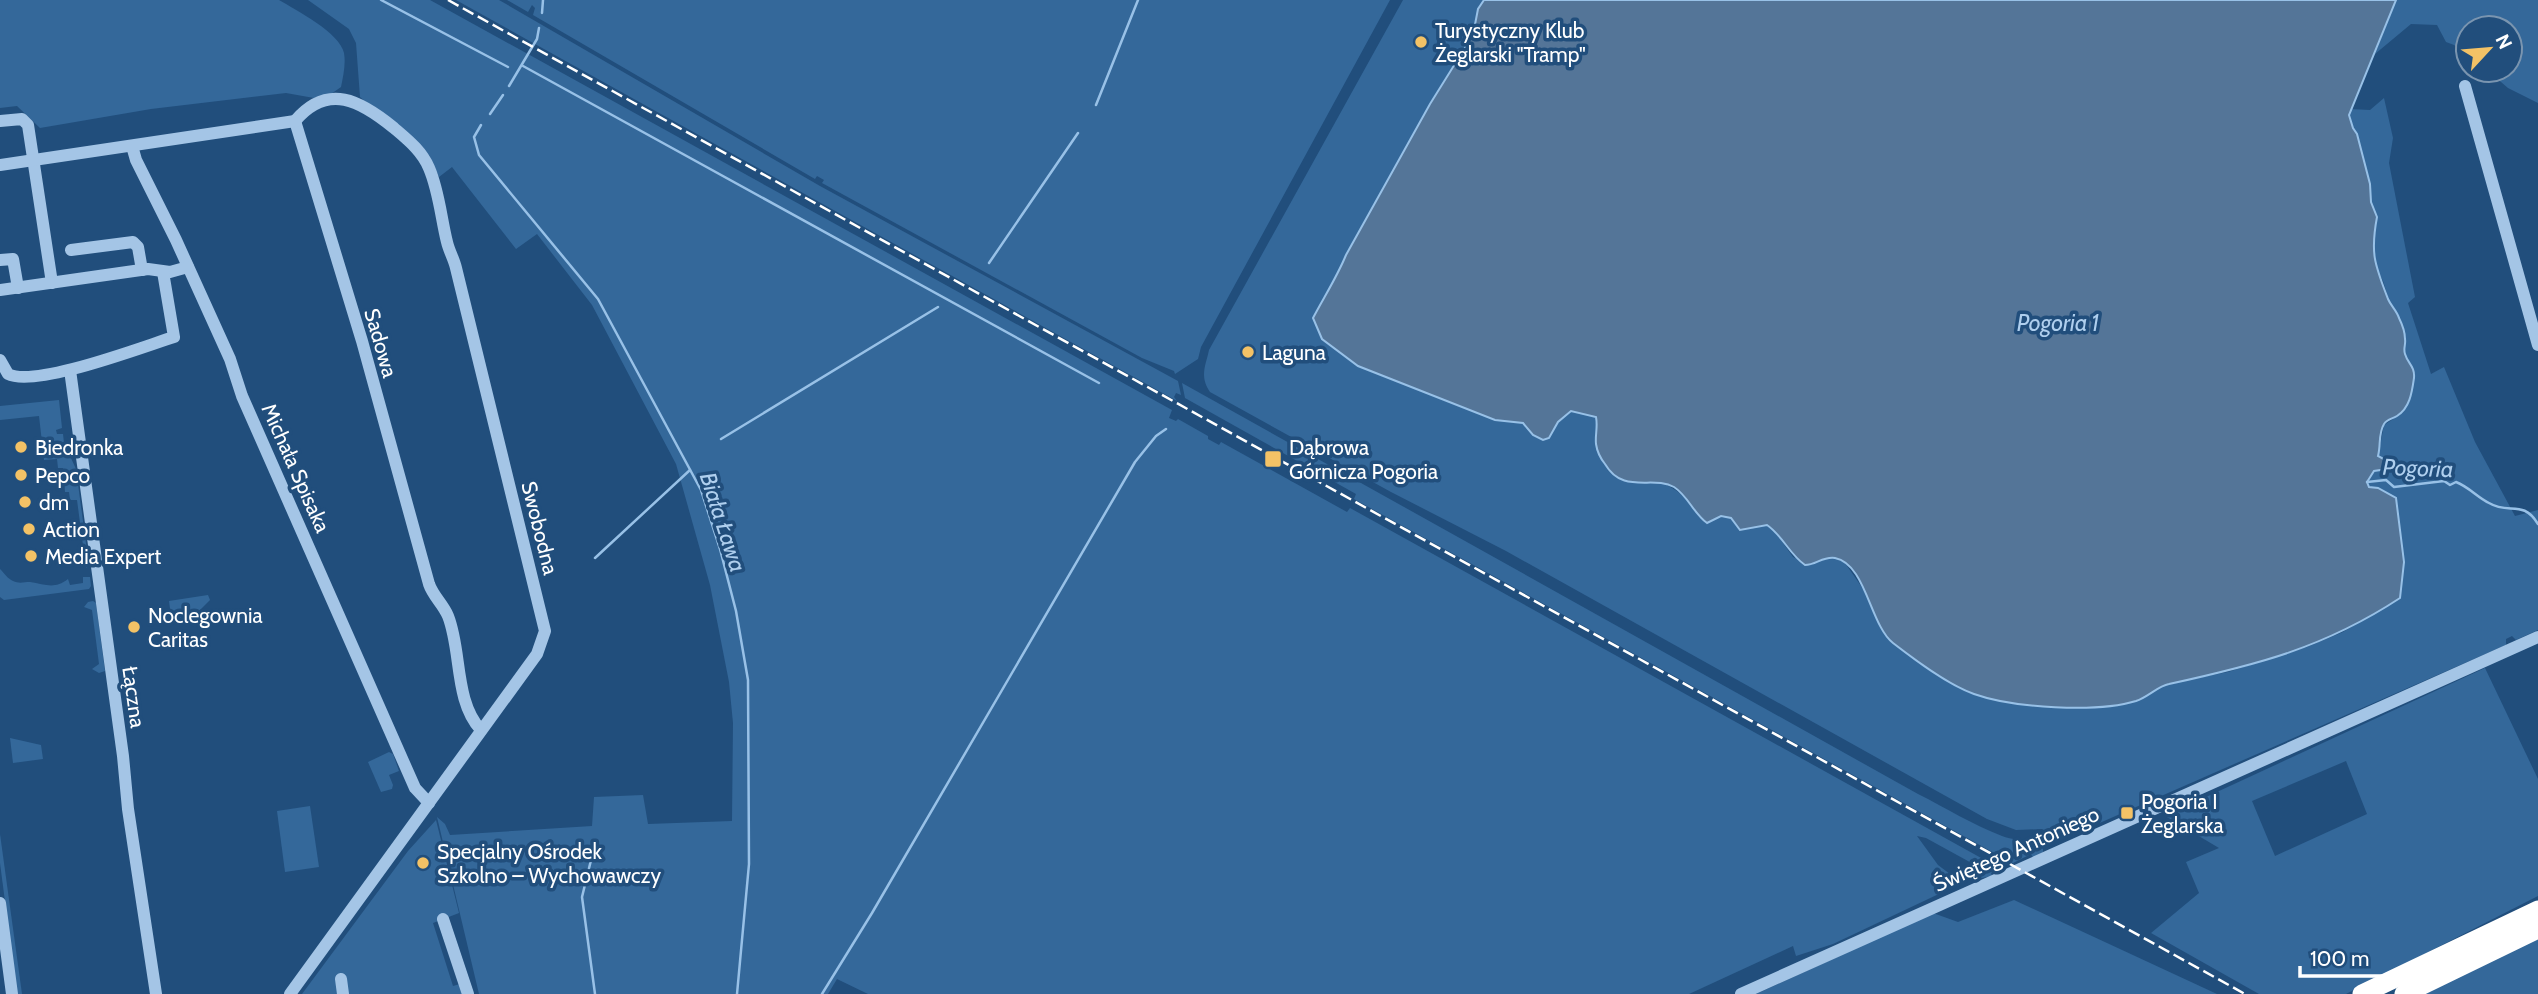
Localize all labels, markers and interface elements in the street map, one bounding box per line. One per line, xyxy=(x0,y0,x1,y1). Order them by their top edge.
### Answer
north arrow xyxy=(2454,14,2524,84)
place label: Turystyczny Klub Żeglarski "Tramp" xyxy=(1435,18,1586,67)
text: N xyxy=(2491,31,2517,53)
marker: Turystyczny Klub Żeglarski "Tramp" xyxy=(1413,34,1429,50)
street label: Sadowa xyxy=(359,306,403,380)
water label: Pogoria 1 xyxy=(2017,309,2099,337)
place label: Laguna xyxy=(1262,340,1326,365)
marker: Laguna xyxy=(1240,344,1256,360)
street label: Michała Spisaka xyxy=(256,400,336,536)
place label: Biedronka xyxy=(35,435,123,460)
place label: Dąbrowa Górnicza Pogoria xyxy=(1289,435,1438,484)
marker: Biedronka xyxy=(13,439,29,455)
marker: Dąbrowa Górnicza Pogoria xyxy=(1263,449,1283,469)
water label: Pogoria xyxy=(2382,453,2454,483)
place label: Pepco xyxy=(35,463,90,488)
marker: Pepco xyxy=(13,467,29,483)
water label: Biała Ława xyxy=(694,469,752,575)
street label: Swobodna xyxy=(516,479,564,577)
place label: dm xyxy=(39,490,69,515)
marker: dm xyxy=(17,494,33,510)
place label: Action xyxy=(43,517,100,542)
marker: Action xyxy=(21,521,37,537)
place label: Media Expert xyxy=(45,544,161,569)
marker: Media Expert xyxy=(23,548,39,564)
place label: Noclegownia Caritas xyxy=(148,603,263,652)
marker: Noclegownia Caritas xyxy=(126,619,142,635)
street label: Łączna xyxy=(117,665,151,729)
place label: Pogoria I Żeglarska xyxy=(2141,789,2224,838)
street label: Świętego Antoniego xyxy=(1929,801,2103,897)
marker: Pogoria I Żeglarska xyxy=(2119,805,2135,821)
place label: Specjalny Ośrodek Szkolno – Wychowawczy xyxy=(437,839,661,888)
marker: Specjalny Ośrodek Szkolno – Wychowawczy xyxy=(415,855,431,871)
scale bar xyxy=(2300,934,2438,978)
text: 100 m xyxy=(2310,946,2369,971)

